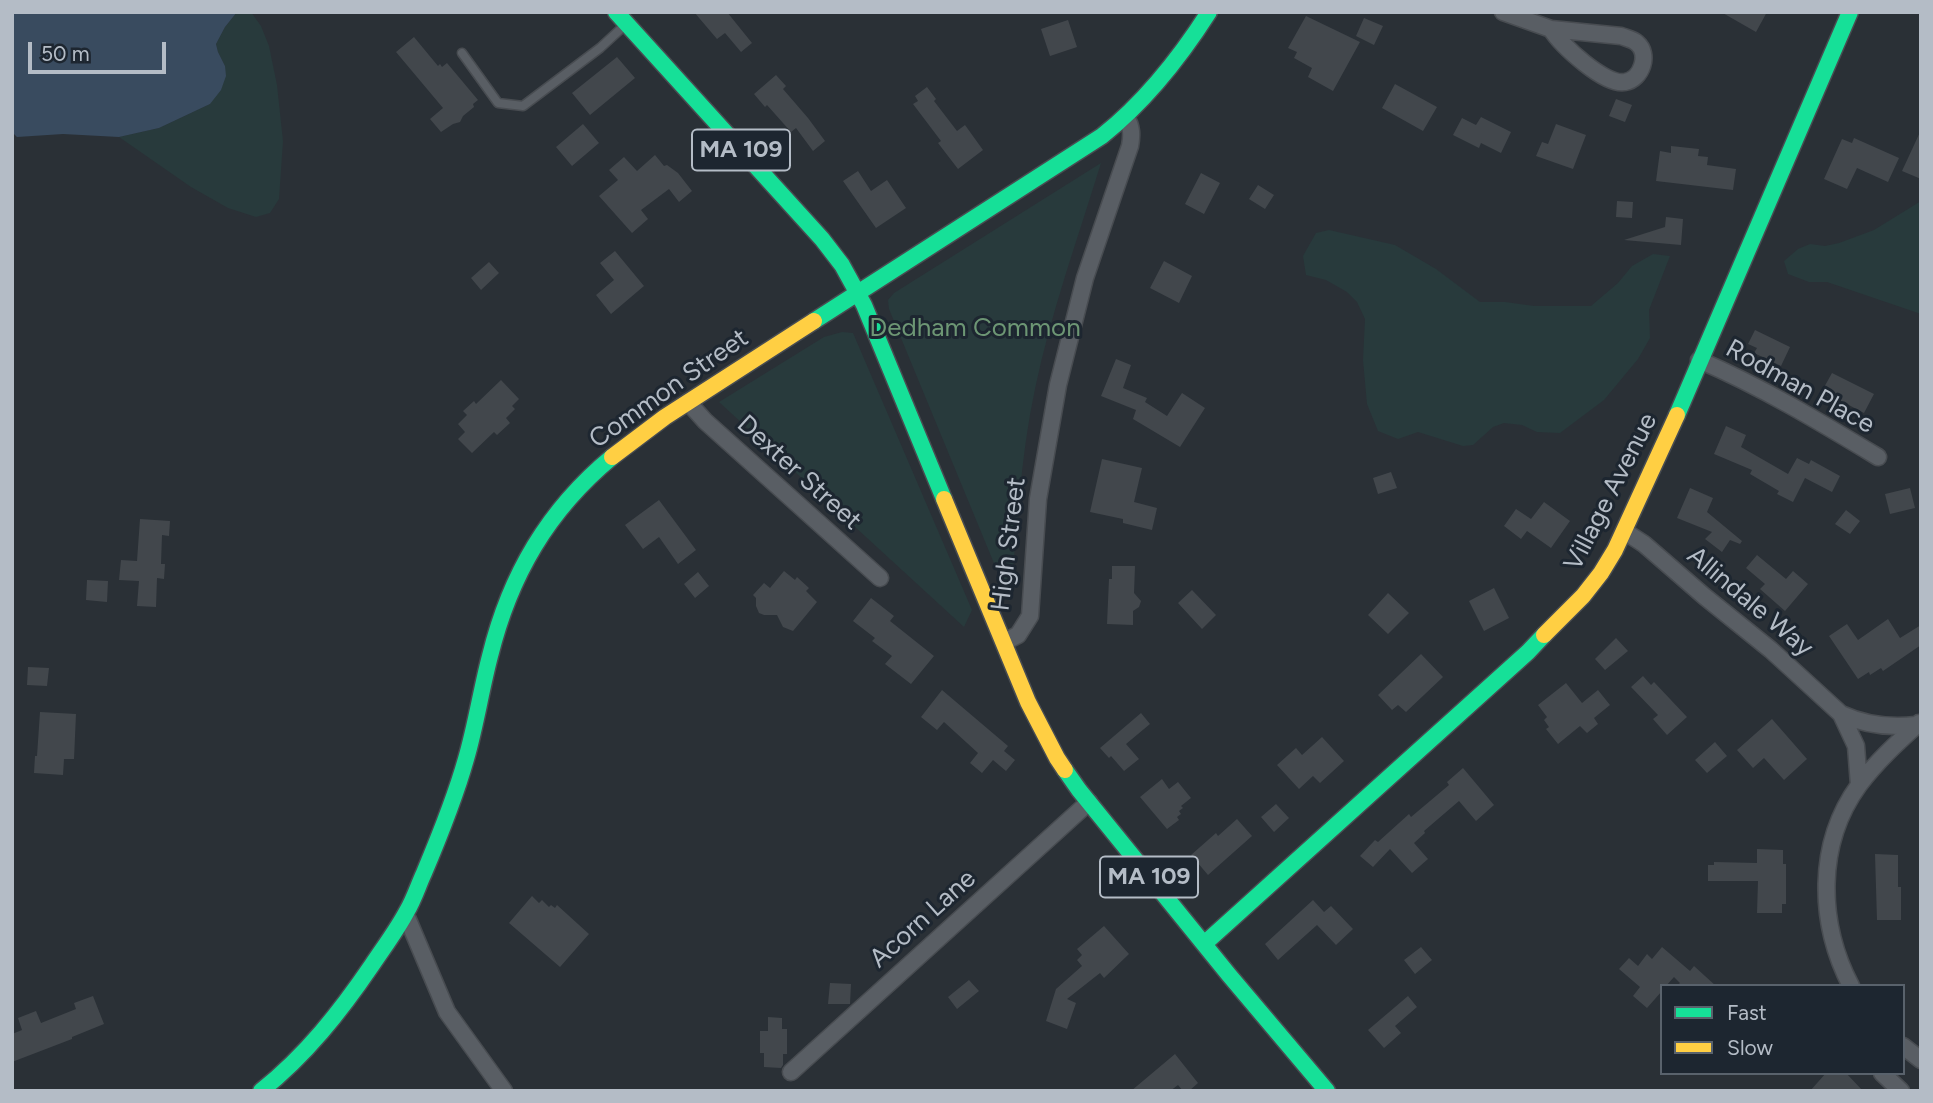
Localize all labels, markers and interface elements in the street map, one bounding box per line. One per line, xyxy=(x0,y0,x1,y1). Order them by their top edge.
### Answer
scale bar xyxy=(32,28,170,72)
text: 50 m xyxy=(41,41,90,66)
road number: MA 109 xyxy=(692,130,790,170)
park label: Dedham Common xyxy=(869,312,1081,344)
street label: Common Street xyxy=(584,323,754,455)
street label: Rodman Place xyxy=(1720,333,1880,441)
street label: Village Avenue xyxy=(1558,408,1664,576)
street label: Dexter Street xyxy=(730,409,868,537)
street label: High Street xyxy=(985,475,1033,613)
street label: Allindale Way xyxy=(1681,540,1819,664)
road number: MA 109 xyxy=(1100,856,1198,898)
street label: Acorn Lane xyxy=(864,863,982,975)
legend xyxy=(1660,984,1905,1075)
text: Fast xyxy=(1727,1000,1767,1025)
text: Slow xyxy=(1727,1035,1773,1060)

